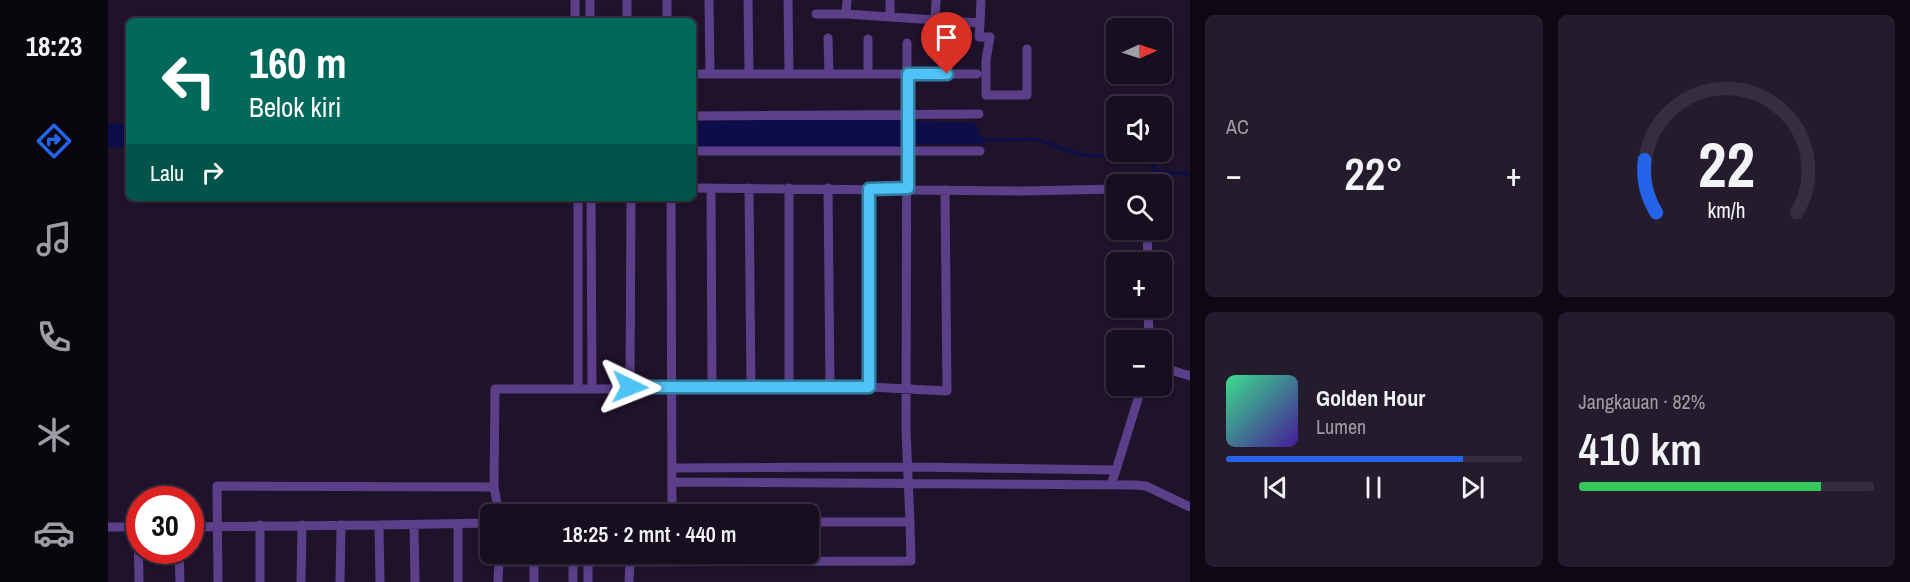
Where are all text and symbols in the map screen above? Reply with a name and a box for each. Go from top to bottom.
pin [921,12,972,74]
north arrow [1106,18,1172,84]
map controls [1106,18,1172,396]
icon: arrive [930,21,963,54]
text: 18:23 [26,28,82,64]
text: 160 m [249,35,347,91]
icon: left [150,42,228,120]
text: Belok kiri [249,89,341,125]
button: sound [1106,96,1172,162]
text: AC [1226,113,1249,140]
icon: directions [33,120,75,162]
text: 22 [1698,122,1755,206]
text: 22° [1344,143,1403,204]
text: − [1226,152,1242,196]
text: + [1506,152,1521,196]
icon: right [196,156,229,189]
text: Lalu [150,158,184,188]
button: search [1106,174,1172,240]
text: km/h [1707,196,1745,225]
icon: music [33,218,75,260]
button: + [1106,252,1172,318]
icon: phone [33,316,75,358]
button: − [1106,330,1172,396]
position arrow [598,355,662,419]
text: Golden Hour [1316,383,1425,413]
text: Jangkauan · 82% [1579,388,1705,415]
text: Lumen [1316,413,1366,440]
icon: climate [33,414,75,456]
text: 410 km [1579,418,1702,479]
icon: previous [1259,471,1292,504]
icon: pause [1357,471,1390,504]
icon: next [1456,471,1489,504]
speed limit sign: 30 [126,486,204,564]
icon: car [33,512,75,554]
text: 18:25 · 2 mnt · 440 m [563,519,736,549]

